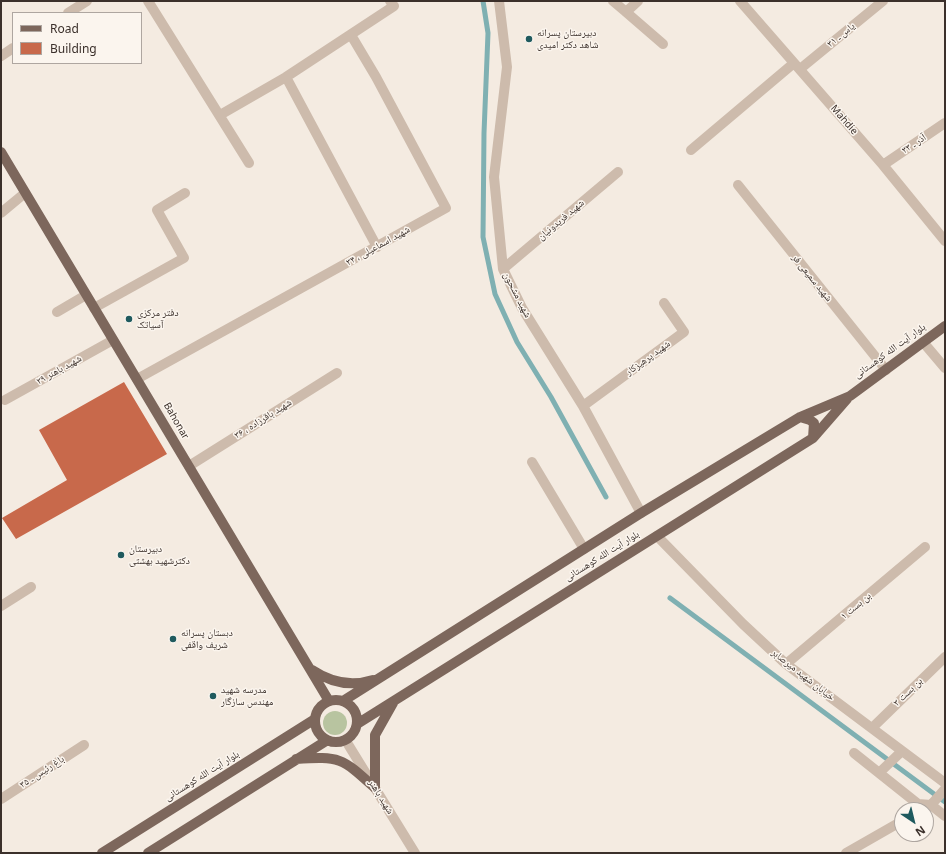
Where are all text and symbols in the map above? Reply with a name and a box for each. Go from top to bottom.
legend [12,12,142,64]
text: Road [50,20,79,37]
street label: یاس ـ ۳۱ [825,20,857,50]
place label: دبیرستان پسرانه شاهد دکتر امیدی [537,27,599,50]
marker: دبیرستان پسرانه شاهد دکتر امیدی [524,34,534,44]
text: Building [50,40,97,57]
street label: Mahdie [828,103,860,137]
street label: آذر ـ ۳۳ [900,132,928,156]
street label: شهید فریدونیان [535,197,587,243]
street label: شهید اسماعیلی ، ۳۴ [344,223,412,269]
street label: شهید سمیعی فر [789,252,835,304]
street label: شهید مشحون [500,270,534,320]
place label: دفتر مرکزی آسیاتک [137,307,179,330]
marker: دفتر مرکزی آسیاتک [124,314,134,324]
street label: بلوار آیت الله کوهستانی [852,321,928,381]
street label: شهید پرهیزکار [623,338,673,378]
street label: شهید باهنر ۲۹ [34,353,84,387]
street label: شهید باقرزاده ، ۳۶ [232,397,294,441]
street label: Bahonar [161,401,191,441]
street label: بلوار آیت الله کوهستانی [562,528,642,584]
place label: دبیرستان دکترشهید بهشتی [129,543,190,566]
marker: دبیرستان دکترشهید بهشتی [116,550,126,560]
street label: بن بست ۱ [838,590,874,622]
place label: دبستان پسرانه شریف واقفی [181,627,233,650]
marker: دبستان پسرانه شریف واقفی [168,634,178,644]
street label: خیابان شهید میرصابر [769,647,837,703]
street label: بن بست ۳ [891,675,925,709]
place label: مدرسه شهید مهندس سازگار [221,684,273,708]
marker: مدرسه شهید مهندس سازگار [208,691,218,701]
street label: بلوار آیت الله کوهستانی [162,748,242,804]
street label: باغ رئیس ـ ۳۵ [18,753,66,791]
street label: شهید باهنر [366,777,396,817]
north arrow [894,802,934,842]
text: N [913,823,929,840]

